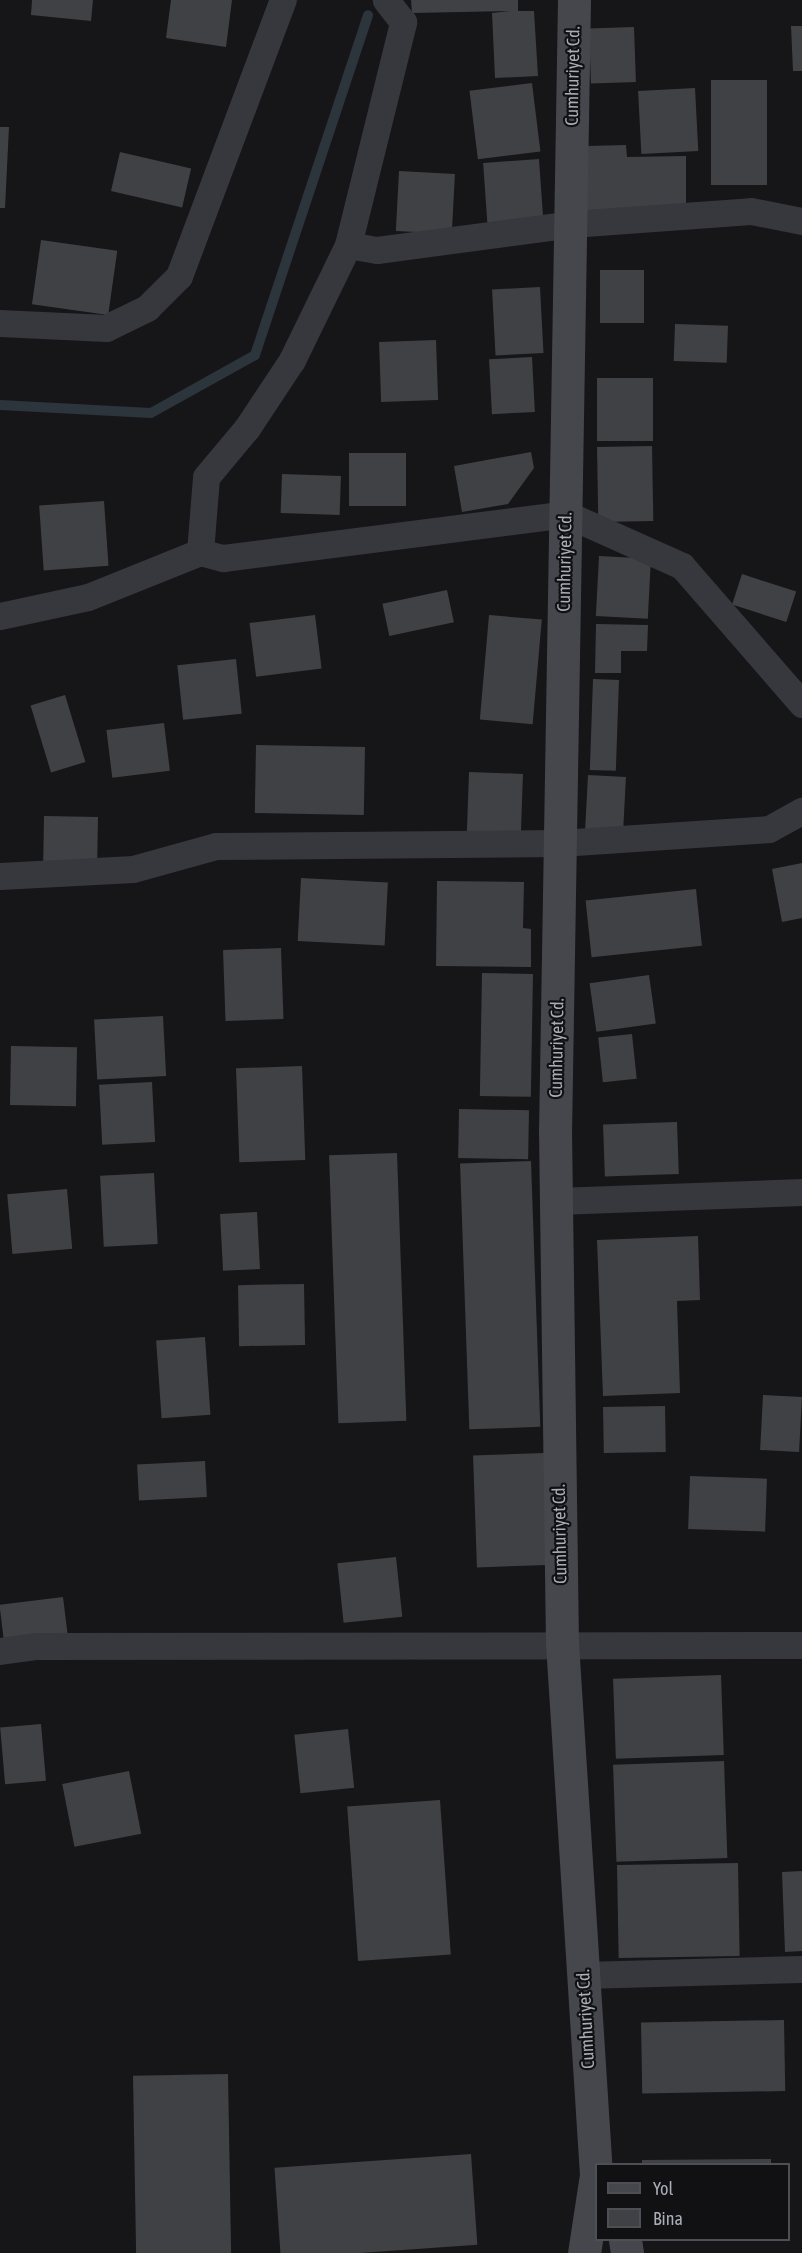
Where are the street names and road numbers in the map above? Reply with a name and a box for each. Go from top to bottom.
street label: Cumhuriyet Cd. [561,26,585,126]
street label: Cumhuriyet Cd. [553,512,577,612]
street label: Cumhuriyet Cd. [545,998,569,1098]
street label: Cumhuriyet Cd. [548,1484,572,1584]
street label: Cumhuriyet Cd. [573,1969,599,2069]

